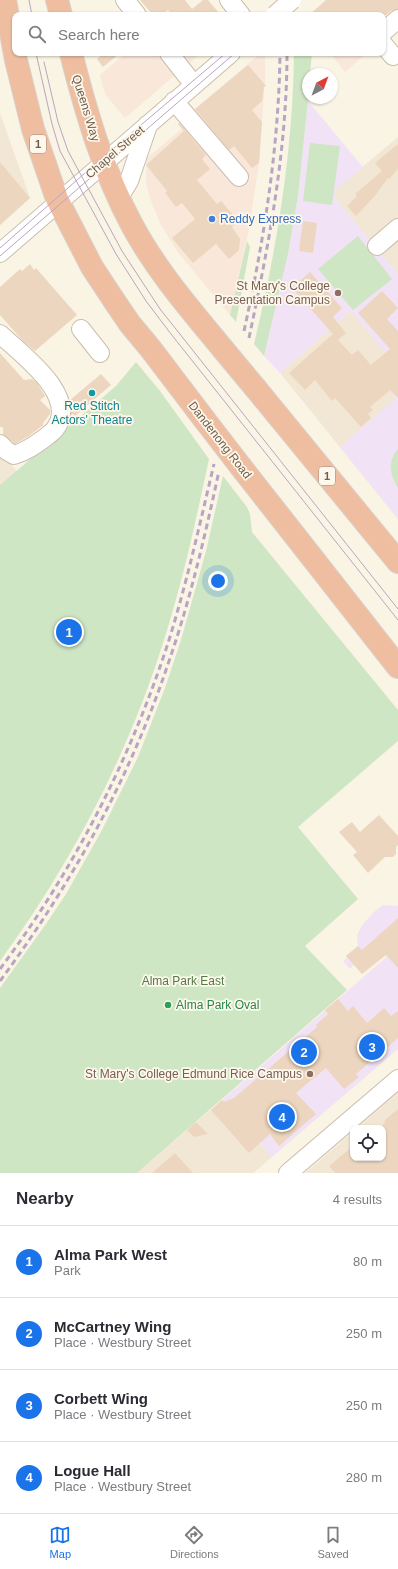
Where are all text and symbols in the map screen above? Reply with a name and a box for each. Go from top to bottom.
search box [12,12,386,56]
icon: search [26,23,48,45]
text: Search here [58,26,140,43]
north arrow [302,68,338,104]
street label: Queens Way [69,73,103,143]
street label: Chapel Street [83,122,148,181]
road number: 1 [30,135,46,153]
place label: Reddy Express [220,212,301,226]
marker: Reddy Express [207,214,217,224]
place label: St Mary's College Presentation Campus [215,279,330,307]
marker: St Mary's College Presentation Campus [333,288,343,298]
marker: Red Stitch Actors' Theatre [87,388,97,398]
place label: Red Stitch Actors' Theatre [52,399,133,427]
street label: Dandenong Road [186,399,254,481]
road number: 1 [319,467,335,485]
your location [208,571,228,591]
pin: 1 [56,617,82,647]
park label: Alma Park East [142,974,225,988]
place label: Alma Park Oval [176,998,259,1012]
marker: Alma Park Oval [163,1000,173,1010]
pin: 3 [359,1032,385,1062]
pin: 2 [291,1037,317,1067]
place label: St Mary's College Edmund Rice Campus [85,1067,302,1081]
marker: St Mary's College Edmund Rice Campus [305,1069,315,1079]
pin: 4 [269,1102,295,1132]
map controls [350,1125,386,1161]
button: locate [350,1125,386,1161]
text: Nearby [16,1189,74,1208]
text: 4 results [333,1192,382,1207]
text: Alma Park West [54,1246,167,1263]
text: 1 [25,1254,33,1269]
text: 80 m [353,1254,382,1269]
text: Park [54,1263,81,1278]
text: McCartney Wing [54,1318,171,1335]
text: 2 [25,1326,33,1341]
text: 250 m [346,1326,382,1341]
text: Place · Westbury Street [54,1335,191,1350]
text: Corbett Wing [54,1390,148,1407]
text: 3 [25,1398,33,1413]
text: 250 m [346,1398,382,1413]
text: Place · Westbury Street [54,1407,191,1422]
text: Logue Hall [54,1462,131,1479]
text: 4 [25,1470,33,1485]
text: 280 m [346,1470,382,1485]
text: Place · Westbury Street [54,1479,191,1494]
tab: Map [49,1524,71,1560]
tab: Directions [170,1524,219,1560]
tab: Saved [317,1524,349,1560]

